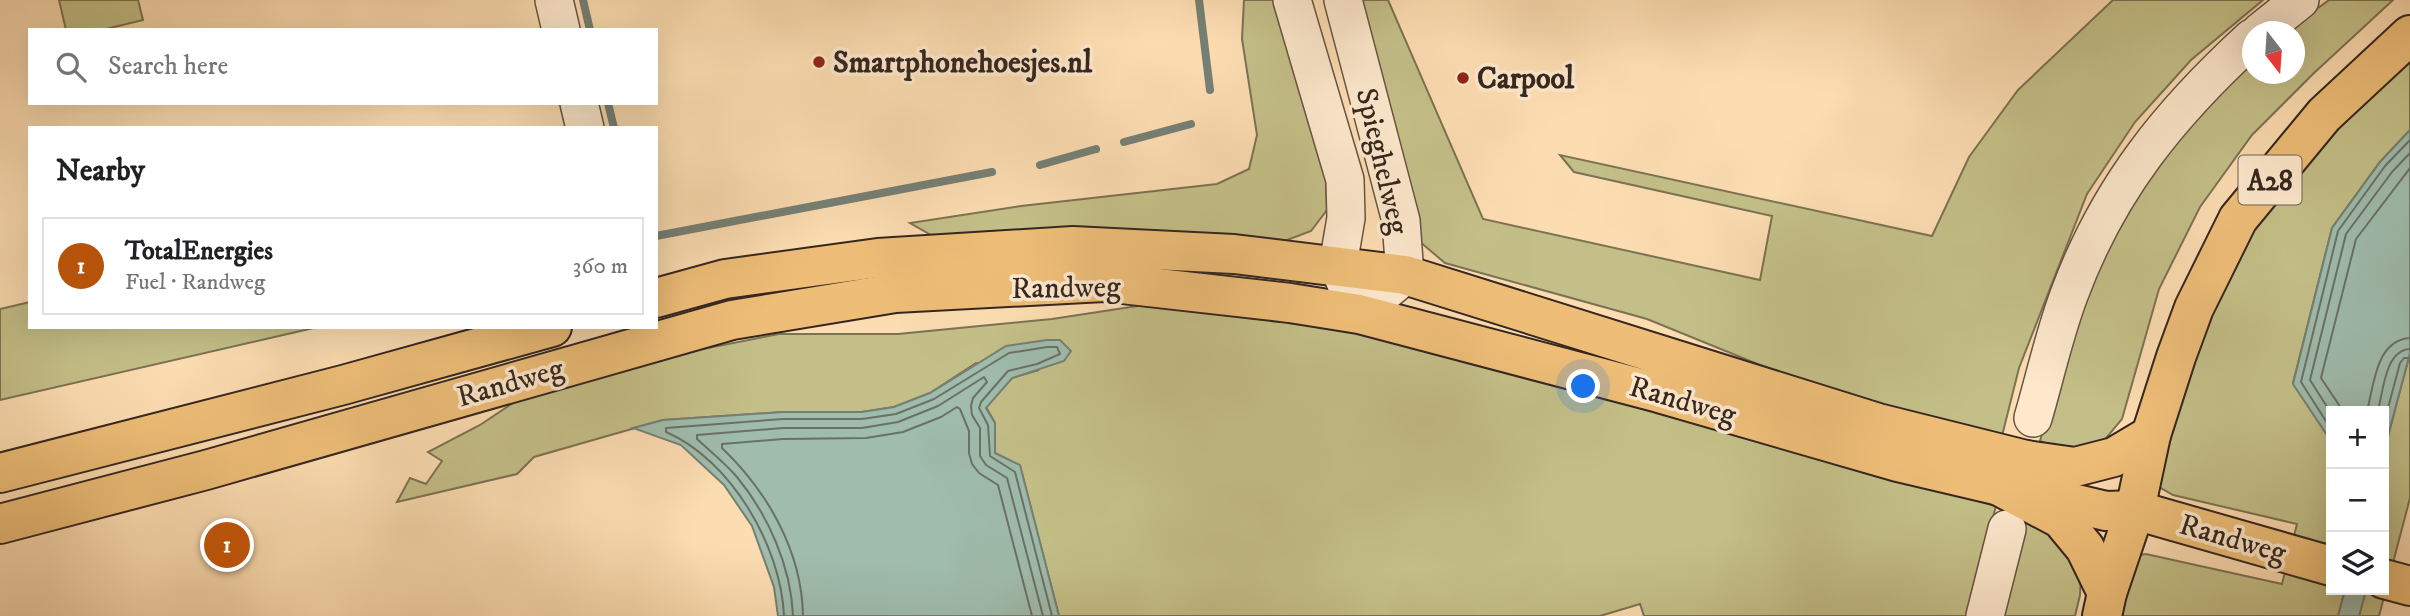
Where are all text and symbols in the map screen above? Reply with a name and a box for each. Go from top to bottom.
north arrow [2242,21,2305,84]
search box [28,28,658,105]
place label: Smartphonehoesjes.nl [833,45,1093,82]
icon: search [52,48,90,86]
text: Search here [108,50,228,83]
marker: Smartphonehoesjes.nl [811,54,827,70]
place label: Carpool [1477,61,1575,98]
marker: Carpool [1455,70,1471,86]
street label: Spieghelweg [1347,85,1416,238]
text: Nearby [56,153,145,190]
road number: A28 [2238,156,2302,204]
text: TotalEnergies [125,235,273,268]
text: 1 [77,252,85,281]
text: 360 m [573,252,628,281]
text: Fuel · Randweg [125,268,265,297]
street label: Randweg [1011,269,1121,308]
street label: Randweg [453,350,568,416]
your location [1566,369,1600,403]
street label: Randweg [1625,369,1741,434]
map controls [2326,406,2389,595]
button: + [2326,406,2389,469]
button: − [2326,469,2389,532]
street label: Randweg [2175,507,2291,572]
pin: 1 [204,519,250,571]
button: layers [2326,532,2389,595]

